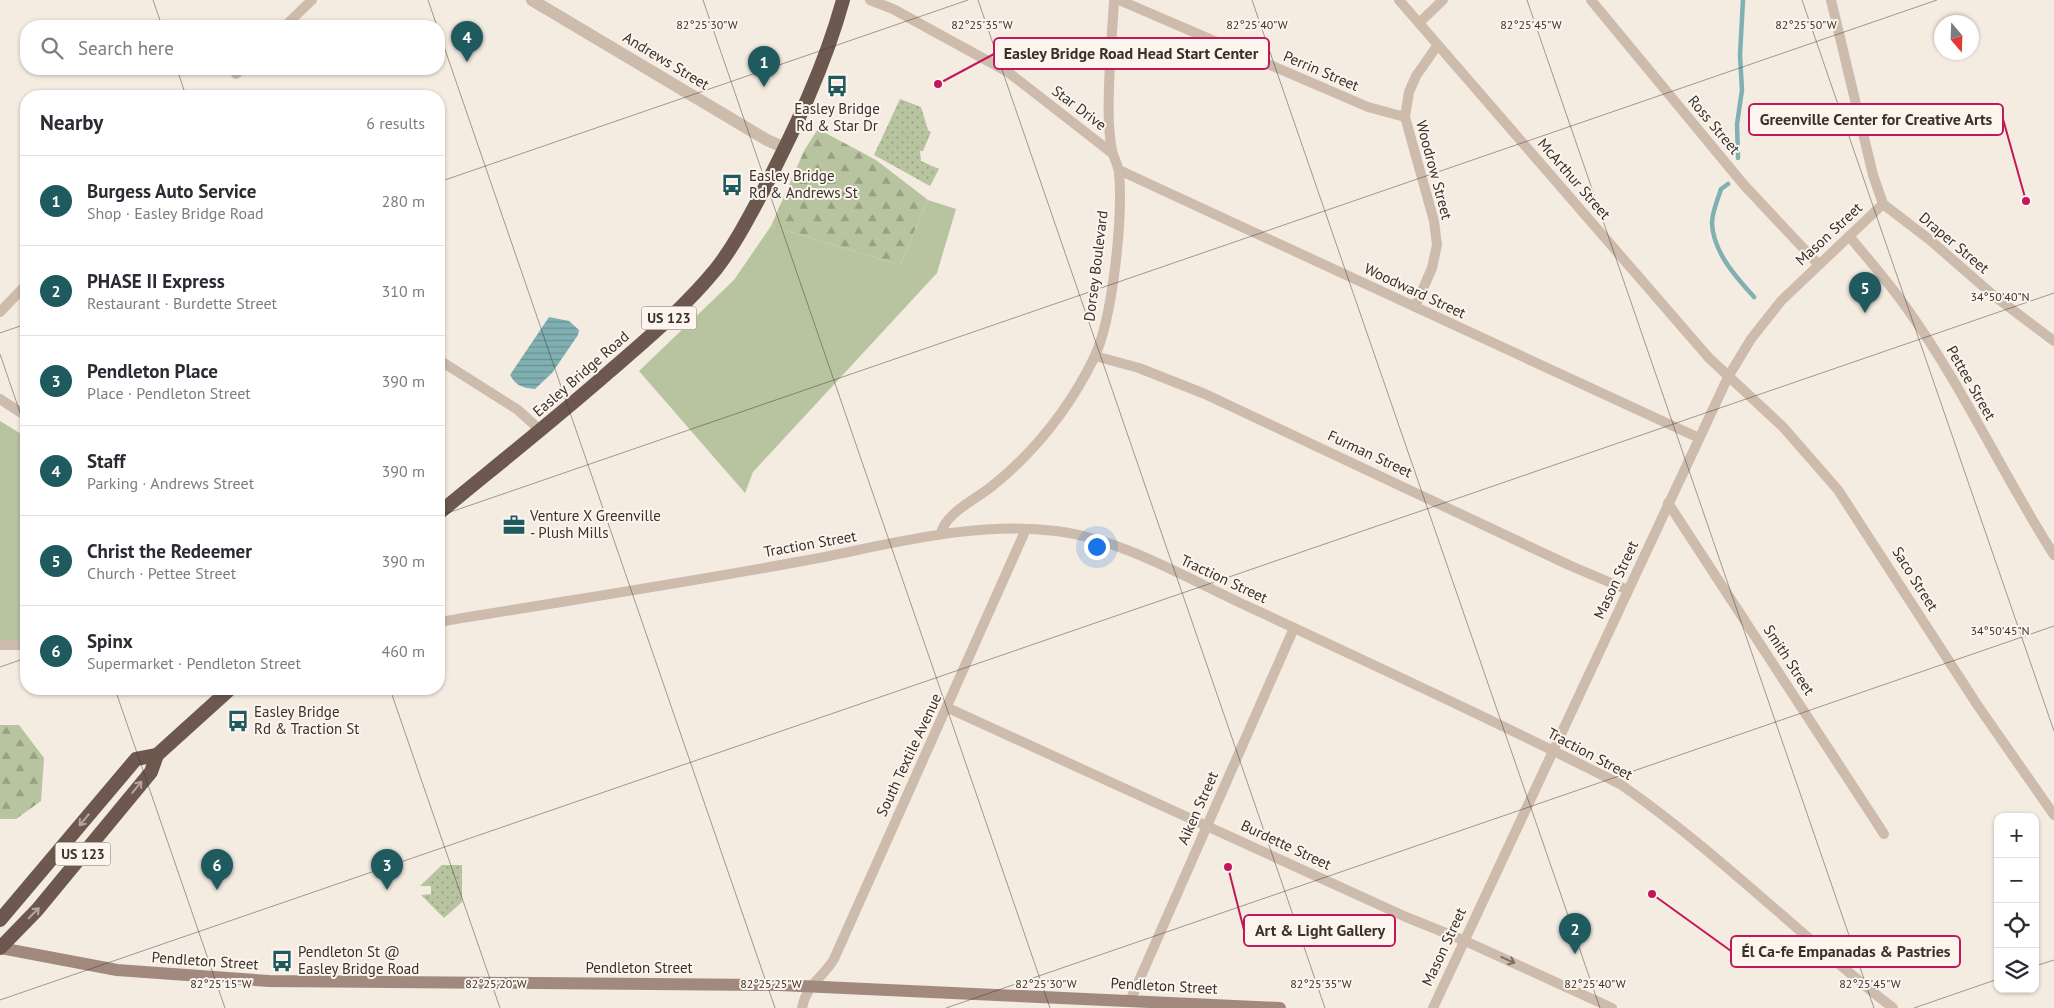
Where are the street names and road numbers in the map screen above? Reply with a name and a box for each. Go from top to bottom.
street label: Andrews Street [620,27,713,94]
street label: Perrin Street [1281,46,1362,95]
street label: Star Drive [1048,81,1110,134]
street label: Ross Street [1684,91,1745,158]
street label: Woodrow Street [1412,118,1457,222]
street label: McArthur Street [1534,134,1615,223]
street label: Mason Street [1791,198,1866,269]
street label: Draper Street [1915,208,1993,277]
street label: Dorsey Boulevard [1079,209,1112,322]
street label: Woodward Street [1361,259,1469,322]
road number: US 123 [642,306,696,330]
street label: Easley Bridge Road [529,327,633,421]
street label: Pettee Street [1942,342,2000,423]
street label: Furman Street [1325,426,1416,481]
street label: Traction Street [762,526,858,561]
street label: Mason Street [1589,538,1642,622]
street label: Saco Street [1888,543,1943,614]
street label: Traction Street [1178,550,1271,607]
street label: Smith Street [1760,621,1819,698]
street label: South Textile Avenue [872,690,945,819]
street label: Traction Street [1544,723,1636,784]
street label: Aiken Street [1173,768,1222,847]
street label: Burdette Street [1238,815,1334,874]
road number: US 123 [56,842,110,866]
street label: Mason Street [1417,905,1470,989]
street label: Pendleton Street [151,947,259,974]
street label: Pendleton Street [585,958,693,977]
street label: Pendleton Street [1110,973,1218,998]

